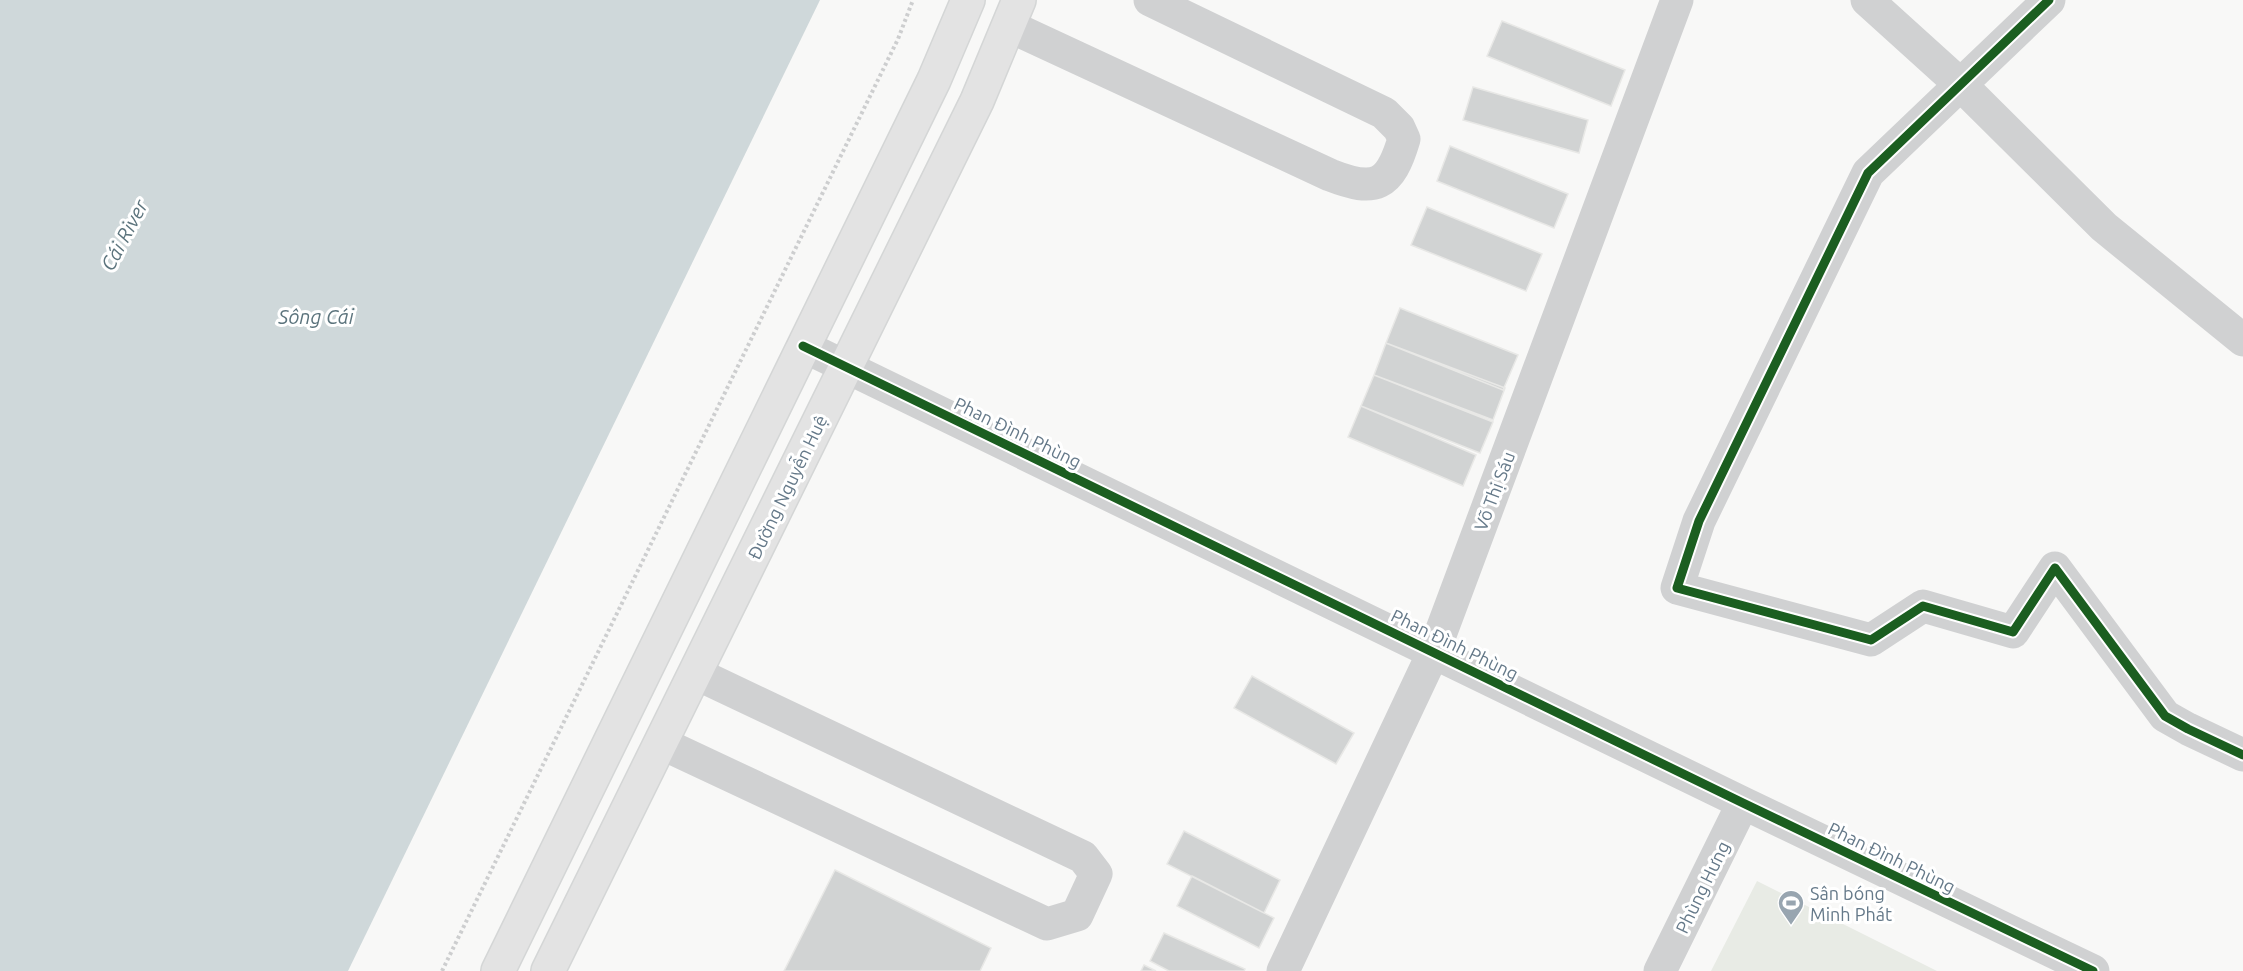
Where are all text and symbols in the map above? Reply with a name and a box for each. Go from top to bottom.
water label: Cái River [96,195,153,274]
water label: Sông Cái [277,305,355,328]
street label: Phan Đình Phùng [951,393,1085,471]
street label: Đường Nguyễn Huệ [741,411,831,562]
street label: Võ Thị Sáu [1470,449,1518,533]
street label: Phan Đình Phùng [1388,605,1522,683]
street label: Phan Đình Phùng [1825,818,1959,896]
street label: Phùng Hưng [1671,838,1733,936]
place label: Sân bóng Minh Phát [1810,883,1892,924]
sports icon: Sân bóng Minh Phát [1776,888,1806,926]

